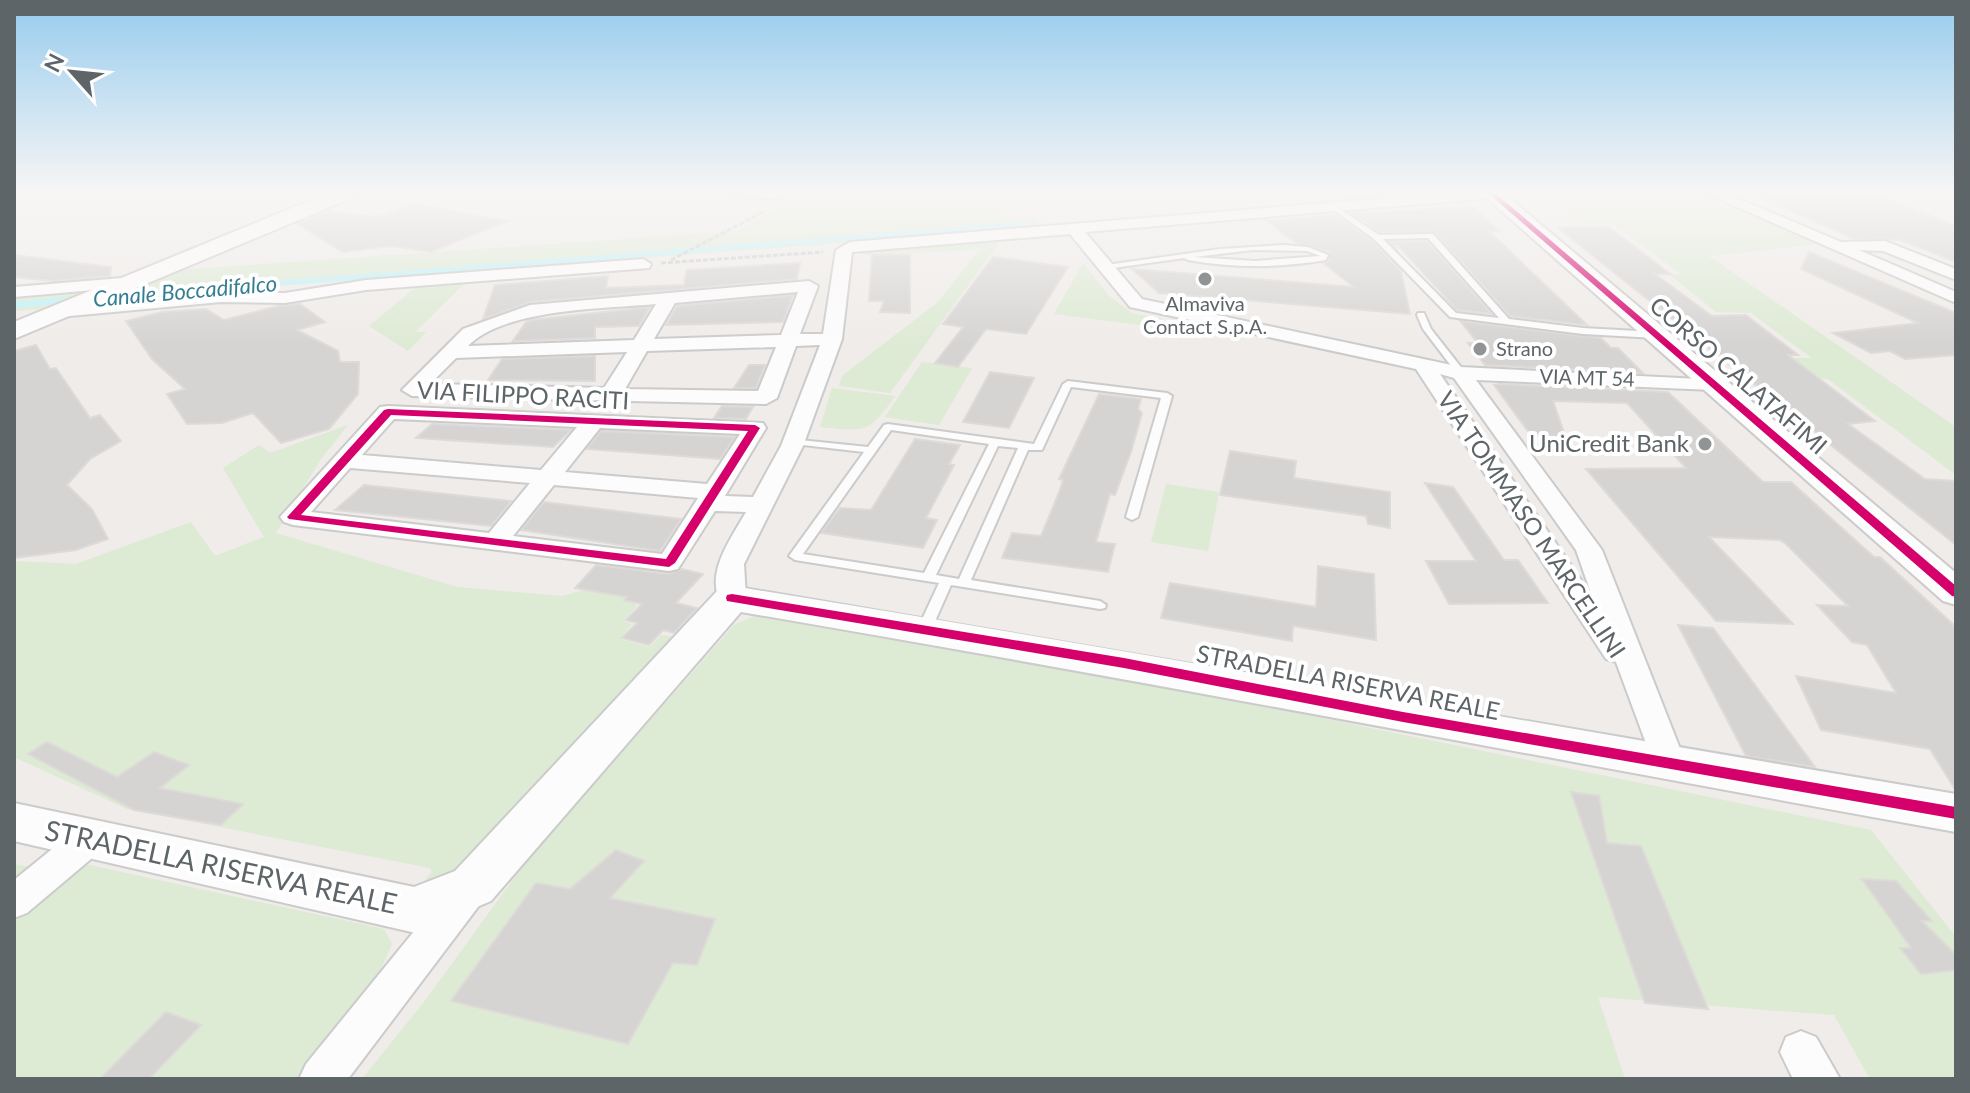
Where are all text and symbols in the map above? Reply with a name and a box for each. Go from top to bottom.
north arrow [32,32,112,112]
text: N [38,49,70,76]
water label: Canale Boccadifalco [92,269,278,312]
marker: Almaviva Contact S.p.A. [1196,270,1214,288]
street label: CORSO CALATAFIMI [1644,290,1834,460]
place label: Almaviva Contact S.p.A. [1143,291,1267,338]
place label: Strano [1496,336,1553,360]
marker: Strano [1471,340,1489,358]
street label: VIA MT 54 [1539,363,1635,391]
street label: VIA FILIPPO RACITI [416,374,630,415]
street label: VIA TOMMASO MARCELLINI [1432,385,1632,663]
place label: UniCredit Bank [1529,428,1690,457]
marker: UniCredit Bank [1696,435,1714,453]
street label: STRADELLA RISERVA REALE [1194,638,1502,725]
street label: STRADELLA RISERVA REALE [42,812,400,920]

